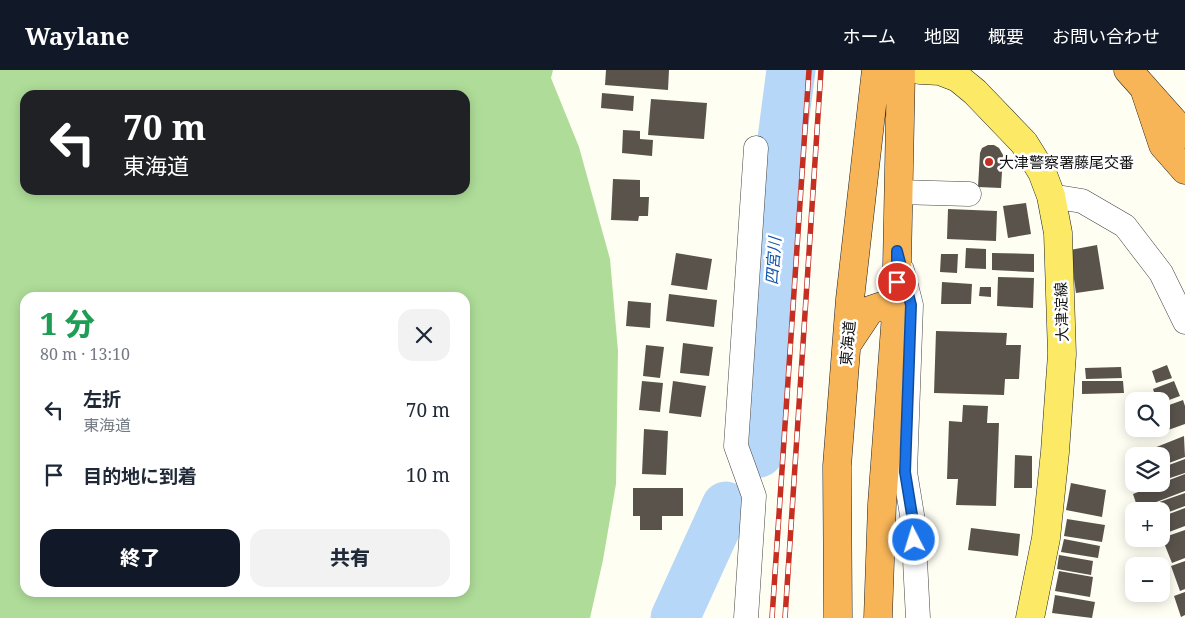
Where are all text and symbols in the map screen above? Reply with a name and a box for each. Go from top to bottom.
text: Waylane [25,19,129,52]
text: ホーム [843,24,896,48]
text: 地図 [924,24,960,48]
text: 概要 [988,24,1024,48]
text: お問い合わせ [1052,24,1160,48]
text: 70 m [123,103,206,150]
icon: left [40,110,105,175]
text: 東海道 [123,150,189,180]
place label: 大津警察署藤尾交番 [999,152,1134,172]
marker: 大津警察署藤尾交番 [983,156,995,168]
water label: 四宮川 [760,234,786,286]
pin [876,261,918,303]
icon: arrive [883,268,911,296]
street label: 大津淀線 [1050,282,1072,342]
text: 1 分 [40,303,95,344]
button: close [398,309,450,361]
street label: 東海道 [835,320,859,366]
text: 80 m · 13:10 [40,343,130,365]
text: 左折 [83,386,121,412]
map controls [1125,392,1170,602]
button: search [1125,392,1170,437]
icon: left [40,396,68,424]
text: 70 m [406,397,450,423]
text: 東海道 [83,414,131,436]
button: layers [1125,447,1170,492]
icon: arrive [40,461,68,489]
text: 10 m [406,462,450,488]
text: 目的地に到着 [83,463,197,489]
button: + [1125,502,1170,547]
position arrow [887,513,939,565]
button: 終了 [40,529,240,587]
button: 共有 [250,529,450,587]
button: − [1125,557,1170,602]

